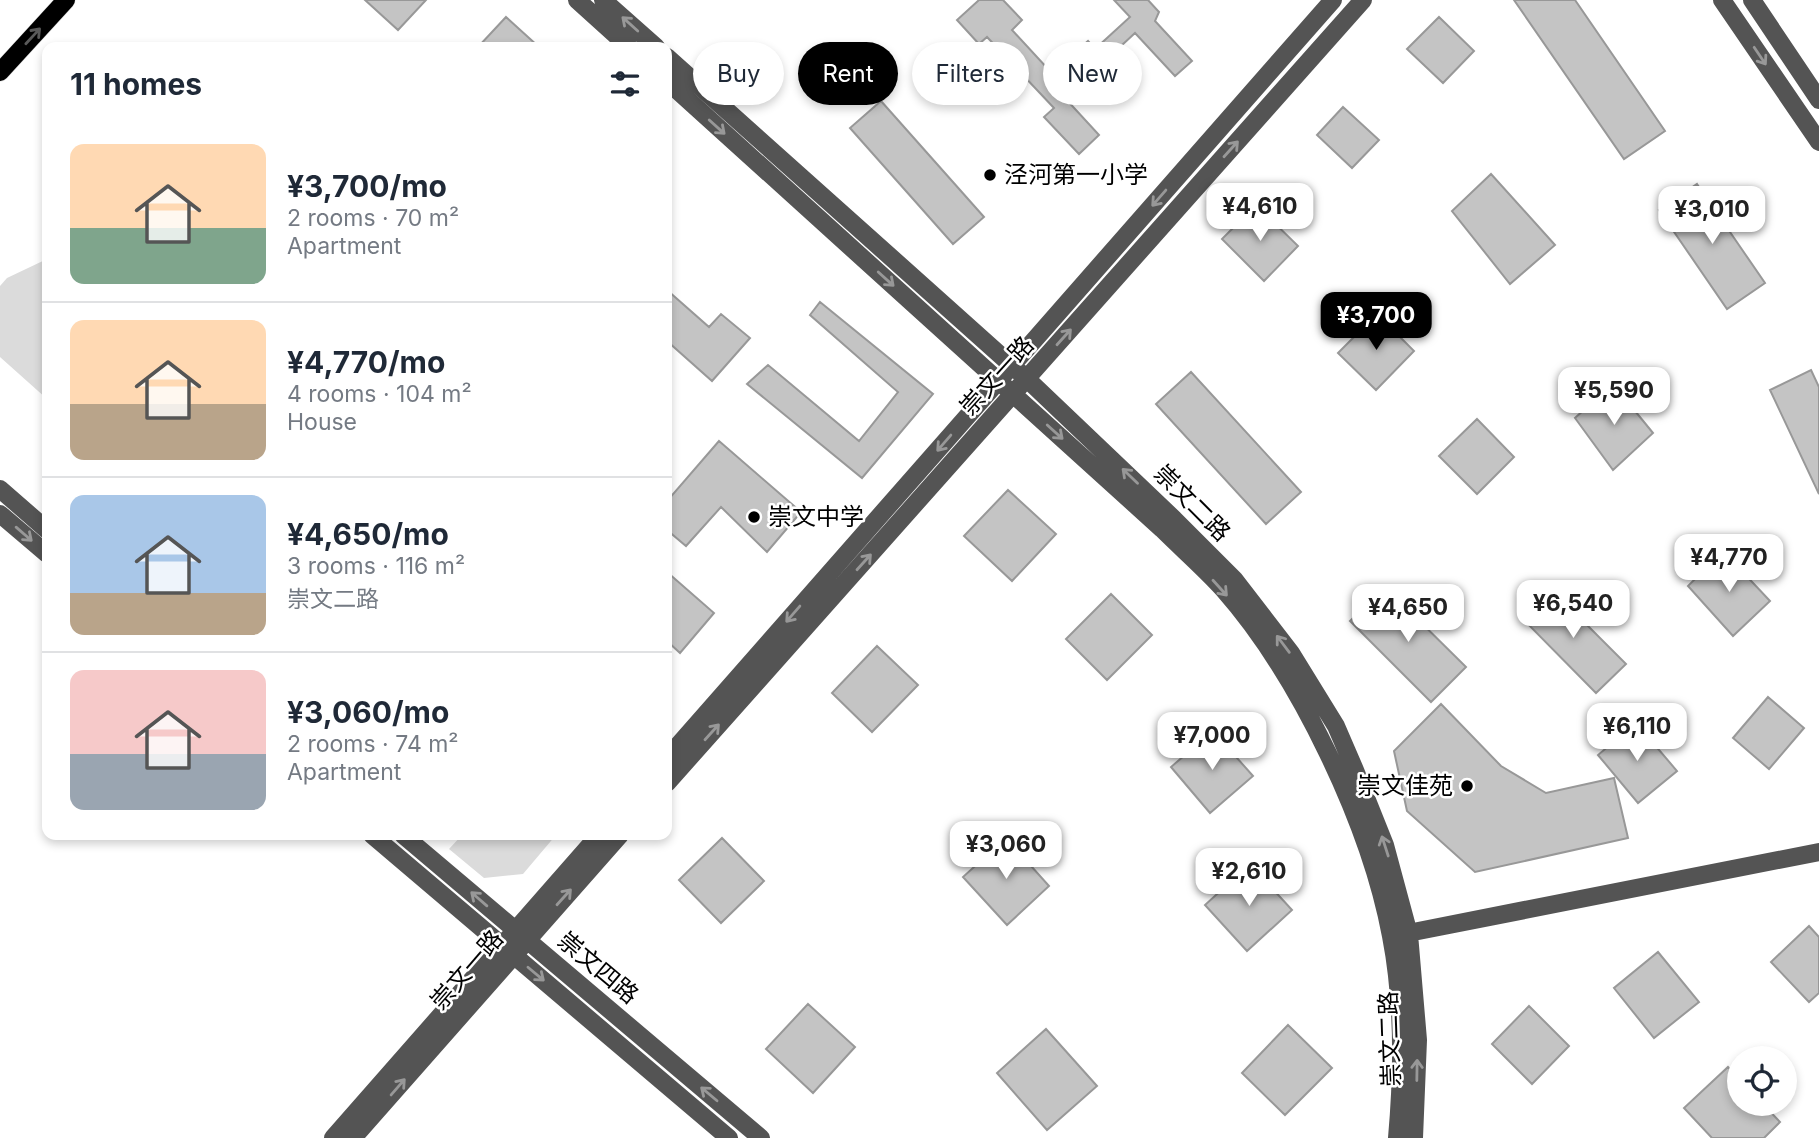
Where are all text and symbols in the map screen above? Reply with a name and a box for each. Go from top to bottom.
one-way arrow [621,16,639,32]
one-way arrow [25,27,41,45]
chip: Buy [693,42,784,105]
chip: Rent [798,42,898,105]
chip: Filters [912,42,1029,105]
chip: New [1043,42,1142,105]
one-way arrow [1753,46,1767,65]
icon: filters [606,65,644,103]
text: 11 homes [70,66,202,102]
one-way arrow [708,119,726,135]
one-way arrow [1223,140,1239,158]
place label: 泾河第一小学 [1004,160,1148,189]
marker: 泾河第一小学 [982,167,998,183]
text: ¥3,700/mo [287,168,447,204]
icon: home [126,172,210,256]
pin: ¥4,610 [1203,184,1317,243]
pin: ¥3,010 [1655,187,1769,246]
one-way arrow [1151,189,1167,207]
text: ¥4,610 [1222,192,1298,220]
text: ¥3,010 [1674,195,1750,223]
text: 2 rooms · 70 m² [287,204,459,232]
text: Apartment [287,232,401,260]
one-way arrow [877,271,894,288]
pin: ¥3,700 [1319,292,1433,352]
text: ¥3,700 [1337,301,1415,329]
one-way arrow [1056,328,1072,346]
street label: 崇文一路 [954,330,1040,421]
text: ¥4,770/mo [287,344,445,380]
icon: home [126,348,210,432]
pin: ¥5,590 [1557,368,1671,427]
text: ¥5,590 [1574,376,1654,404]
text: 4 rooms · 104 m² [287,380,472,408]
text: House [287,408,357,436]
one-way arrow [1046,424,1064,440]
one-way arrow [936,434,952,452]
street label: 崇文二路 [1148,458,1237,547]
one-way arrow [1122,468,1139,485]
place label: 崇文中学 [768,502,864,531]
marker: 崇文中学 [746,509,762,525]
text: ¥4,650/mo [287,516,449,552]
icon: home [126,523,210,607]
one-way arrow [14,526,32,542]
pin: ¥4,770 [1672,534,1786,594]
text: ¥4,770 [1690,543,1768,571]
text: 3 rooms · 116 m² [287,552,465,580]
one-way arrow [856,553,872,571]
one-way arrow [1212,579,1229,596]
pin: ¥6,540 [1516,580,1630,640]
pin: ¥4,650 [1351,584,1465,644]
text: 崇文二路 [287,585,379,613]
text: ¥6,540 [1533,589,1613,617]
text: ¥4,650 [1368,593,1448,621]
one-way arrow [786,604,802,622]
one-way arrow [1276,635,1291,653]
text: ¥3,060/mo [287,694,449,730]
icon: home [126,698,210,782]
pin: ¥6,110 [1580,704,1694,763]
pin: ¥7,000 [1155,712,1269,772]
text: ¥6,110 [1603,712,1671,740]
text: ¥7,000 [1173,721,1251,749]
one-way arrow [704,723,720,741]
text: 2 rooms · 74 m² [287,730,459,758]
text: Apartment [287,758,401,786]
place label: 崇文佳苑 [1357,771,1453,800]
marker: 崇文佳苑 [1459,778,1475,794]
pin: ¥3,060 [949,822,1063,881]
text: ¥3,060 [966,830,1046,858]
one-way arrow [1378,835,1391,857]
pin: ¥2,610 [1192,848,1306,908]
text: ¥2,610 [1212,857,1286,885]
one-way arrow [556,889,572,907]
one-way arrow [470,891,488,907]
street label: 崇文一路 [424,924,509,1015]
street label: 崇文四路 [552,926,644,1010]
one-way arrow [527,966,545,982]
street label: 崇文二路 [1373,991,1406,1087]
map controls [1727,1046,1797,1116]
button: locate [1727,1046,1797,1116]
one-way arrow [1410,1059,1424,1082]
one-way arrow [390,1078,406,1096]
one-way arrow [700,1086,718,1102]

